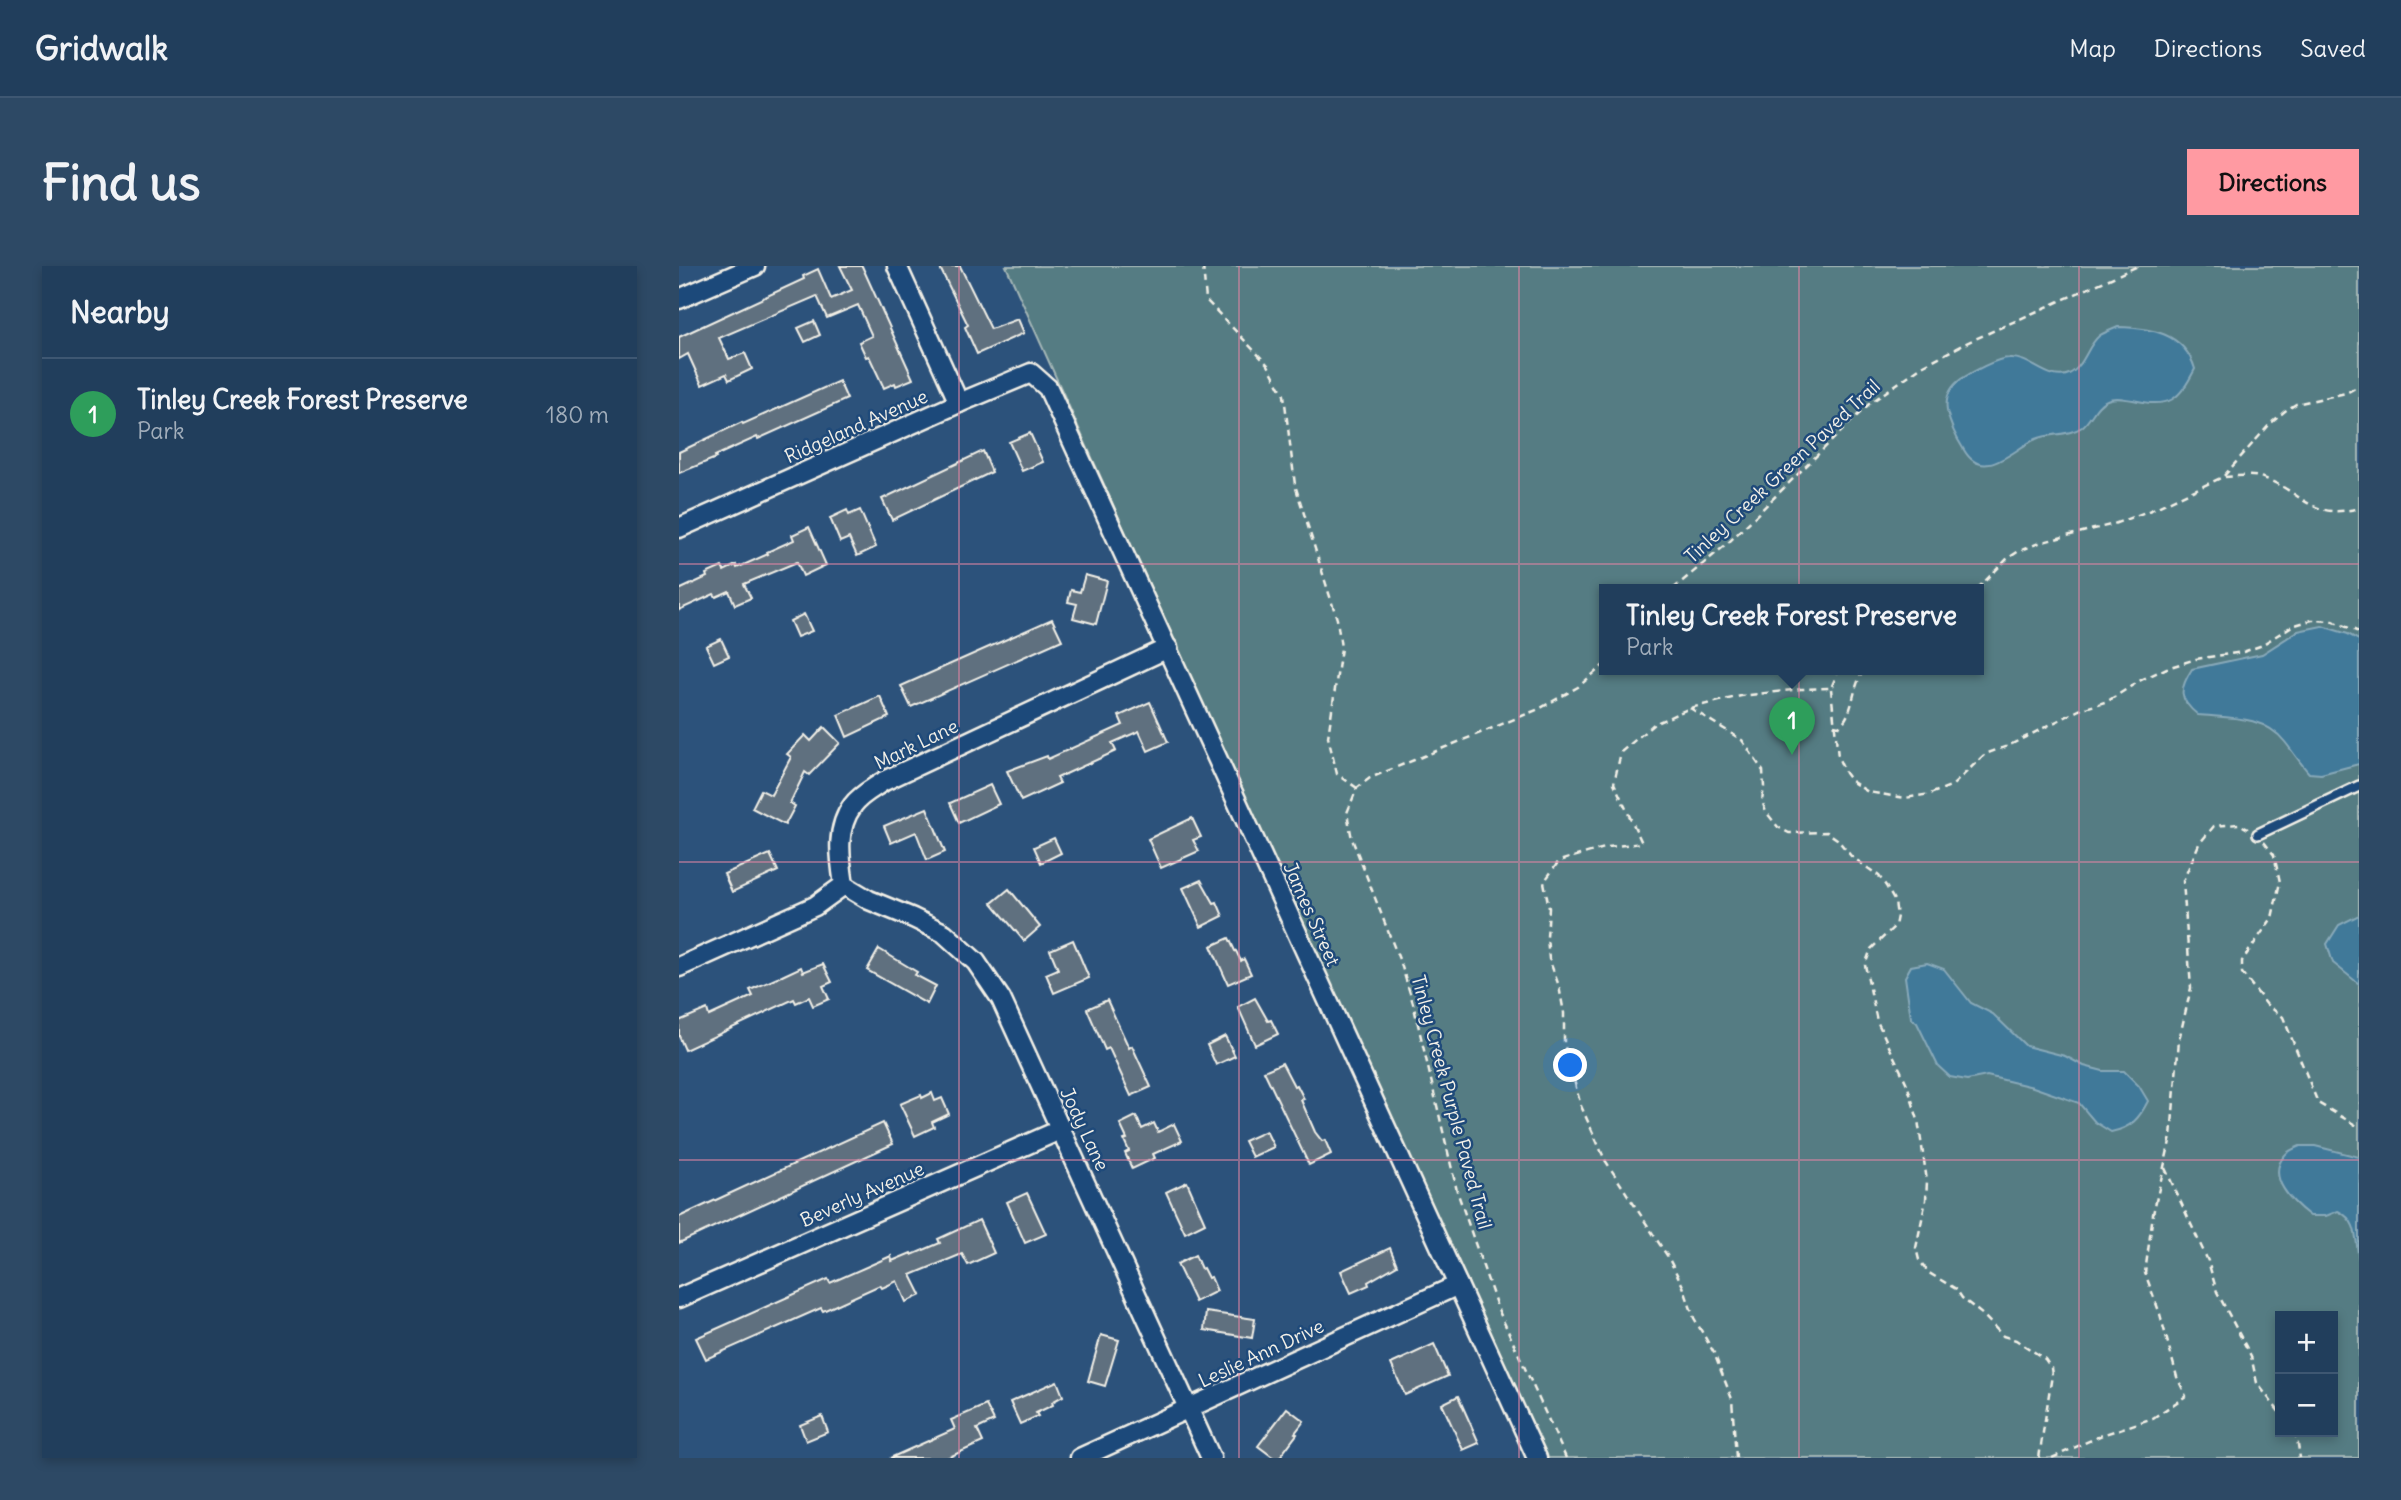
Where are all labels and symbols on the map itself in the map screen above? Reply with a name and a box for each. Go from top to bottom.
street label: Tinley Creek Green Paved Trail [1679,374,1885,568]
street label: Ridgeland Avenue [781,384,931,468]
pin: 1 [1769,697,1815,755]
street label: Mark Lane [870,713,962,775]
street label: James Street [1278,858,1346,970]
street label: Tinley Creek Purple Paved Trail [1407,972,1497,1232]
your location [1553,1048,1587,1082]
street label: Jody Lane [1055,1084,1115,1174]
street label: Beverly Avenue [796,1156,928,1232]
street label: Leslie Ann Drive [1194,1313,1328,1393]

